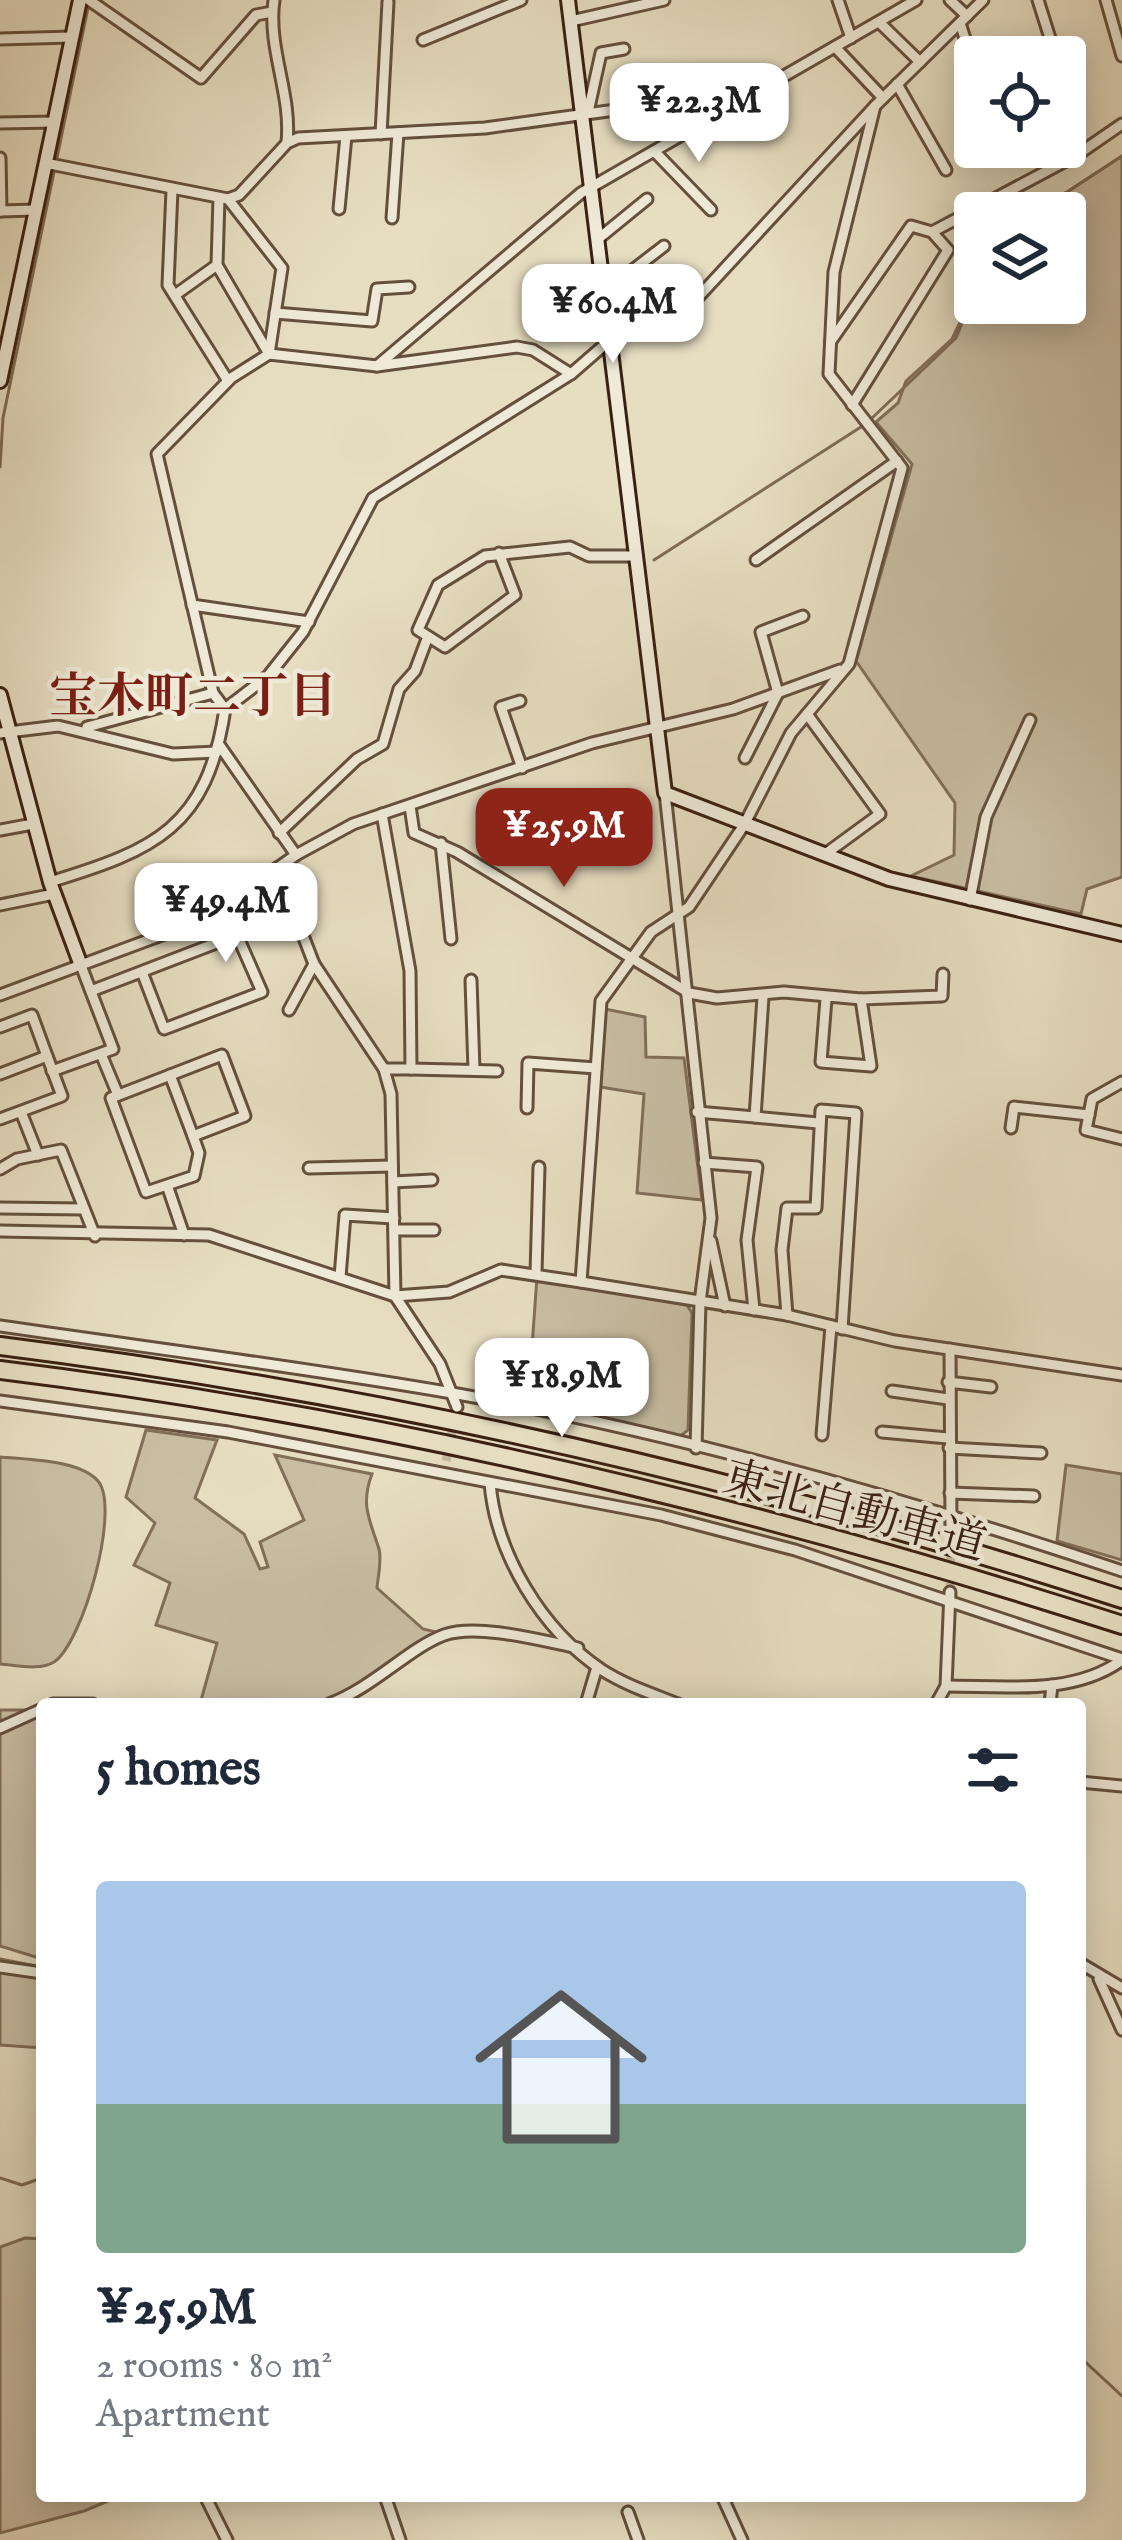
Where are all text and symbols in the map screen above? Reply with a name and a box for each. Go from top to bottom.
map controls [954,36,1086,324]
button: locate [954,36,1086,168]
pin: ¥22.3M [601,63,797,165]
text: ¥22.3M [637,77,761,126]
button: layers [954,192,1086,324]
pin: ¥60.4M [515,264,711,366]
text: ¥60.4M [549,278,677,327]
district label: 宝木町二丁目 [49,669,337,729]
pin: ¥25.9M [466,788,662,890]
text: ¥25.9M [503,802,625,851]
pin: ¥49.4M [128,863,324,965]
text: ¥49.4M [161,877,291,926]
pin: ¥18.9M [464,1338,660,1440]
text: ¥18.9M [502,1352,622,1401]
street label: 東北自動車道 [716,1450,992,1575]
icon: filters [960,1737,1026,1803]
text: 5 homes [96,1738,261,1803]
icon: home [453,1959,669,2175]
text: ¥25.9M [96,2277,257,2342]
text: 2 rooms · 80 m² [96,2342,333,2391]
text: Apartment [96,2391,270,2440]

